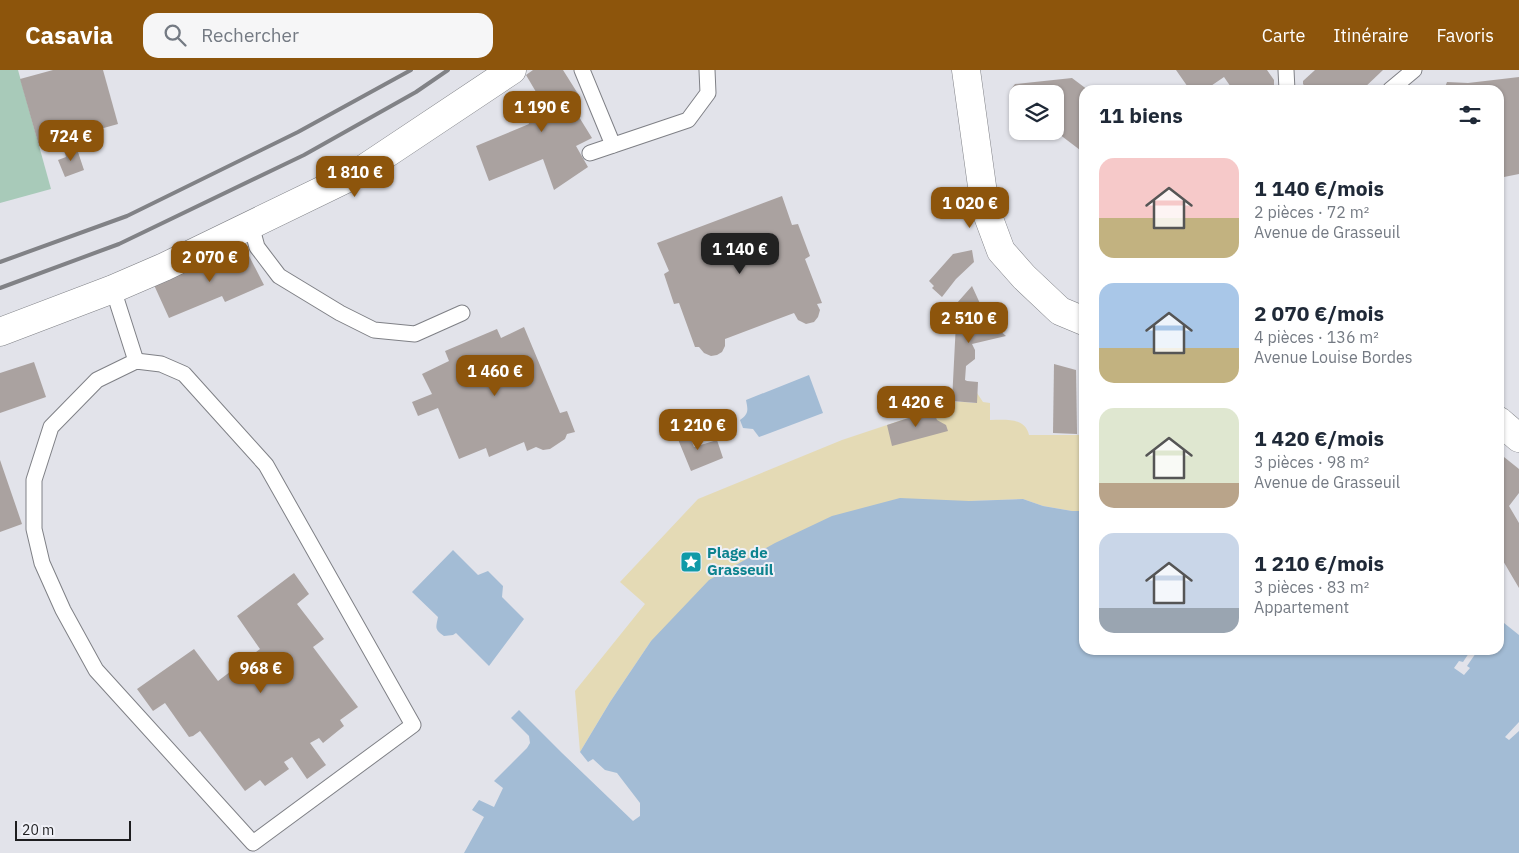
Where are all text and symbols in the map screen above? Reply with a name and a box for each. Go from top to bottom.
search box [143,13,493,58]
text: Casavia [25,19,113,51]
icon: search [161,21,189,49]
text: Rechercher [201,23,299,47]
text: Carte [1262,24,1305,47]
text: Itinéraire [1333,24,1409,47]
text: Favoris [1437,24,1494,47]
map controls [1009,85,1064,140]
button: layers [1009,85,1064,140]
pin: 1 190 € [496,90,588,133]
text: 1 190 € [514,97,570,117]
text: 11 biens [1099,101,1183,129]
icon: filters [1456,101,1484,129]
pin: 724 € [36,119,106,162]
text: 724 € [50,126,92,146]
pin: 1 810 € [309,156,401,198]
text: 1 810 € [327,162,383,182]
text: 1 140 €/mois [1254,174,1384,202]
icon: home [1139,178,1199,238]
pin: 1 020 € [924,186,1016,229]
text: 1 020 € [942,193,998,213]
text: 2 pièces · 72 m² [1254,202,1369,222]
text: Avenue de Grasseuil [1254,222,1400,242]
pin: 1 140 € [694,232,786,275]
text: 1 140 € [712,239,768,259]
pin: 2 070 € [164,240,256,283]
text: 2 070 € [182,247,238,267]
text: 2 070 €/mois [1254,299,1384,327]
pin: 2 510 € [923,302,1015,344]
icon: home [1139,303,1199,363]
text: 2 510 € [941,308,997,328]
text: 4 pièces · 136 m² [1254,327,1379,347]
text: Avenue Louise Bordes [1254,347,1413,367]
pin: 1 460 € [449,354,541,397]
text: 1 460 € [467,361,523,381]
pin: 1 420 € [870,386,962,428]
text: 1 420 € [888,392,944,412]
pin: 1 210 € [652,408,744,451]
text: 1 210 € [670,415,726,435]
text: 1 420 €/mois [1254,424,1384,452]
icon: home [1139,428,1199,488]
text: 3 pièces · 98 m² [1254,452,1369,472]
text: Avenue de Grasseuil [1254,472,1400,492]
place label: Plage de Grasseuil [707,543,774,579]
text: 1 210 €/mois [1254,549,1384,577]
place icon: Plage de Grasseuil [679,550,703,574]
icon: home [1139,553,1199,613]
text: 3 pièces · 83 m² [1254,577,1369,597]
text: Appartement [1254,597,1349,617]
pin: 968 € [226,652,296,694]
text: 968 € [240,658,282,678]
scale bar [15,818,131,841]
text: 20 m [22,821,54,839]

